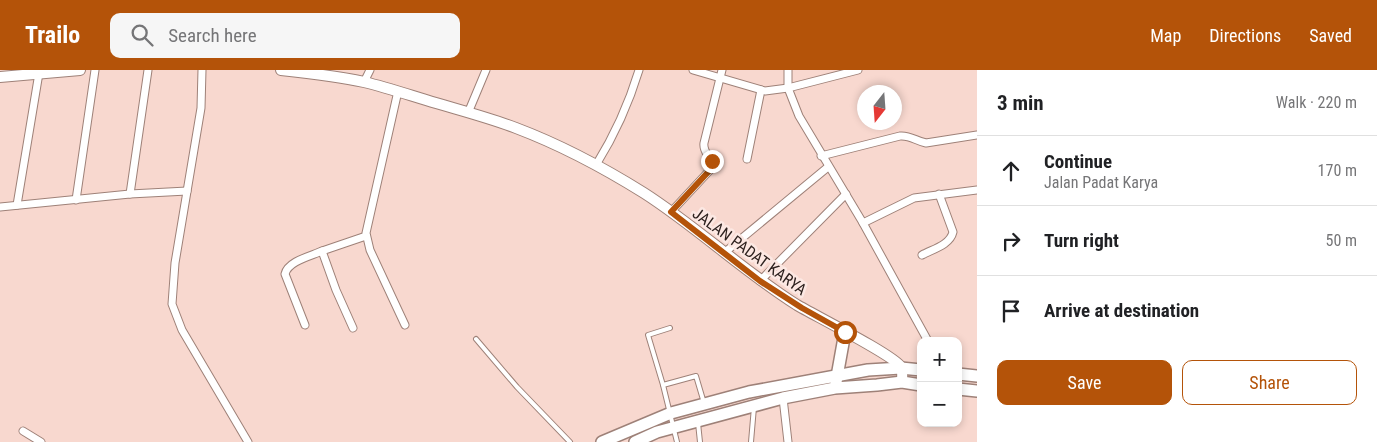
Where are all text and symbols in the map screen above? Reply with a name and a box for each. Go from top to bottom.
search box [110,13,460,58]
text: Trailo [25,21,80,49]
icon: search [128,21,156,49]
text: Search here [168,24,257,47]
text: Map [1150,25,1181,46]
text: Directions [1209,25,1281,46]
text: Saved [1309,25,1352,46]
north arrow [857,85,902,130]
text: 3 min [997,91,1044,115]
text: Walk · 220 m [1276,93,1357,112]
route end [701,150,724,173]
text: Continue [1044,150,1112,173]
icon: ahead [997,157,1025,185]
text: 170 m [1318,161,1357,180]
text: Jalan Padat Karya [1044,173,1158,192]
street label: JALAN PADAT KARYA [689,204,810,299]
icon: right [997,227,1025,255]
text: Turn right [1044,229,1119,252]
text: 50 m [1325,231,1357,250]
icon: arrive [997,297,1025,325]
text: Arrive at destination [1044,299,1199,322]
route start [834,321,857,344]
map controls [917,337,962,427]
button: + [917,337,962,382]
button: Save [997,360,1172,405]
button: Share [1182,360,1357,405]
button: − [917,382,962,427]

